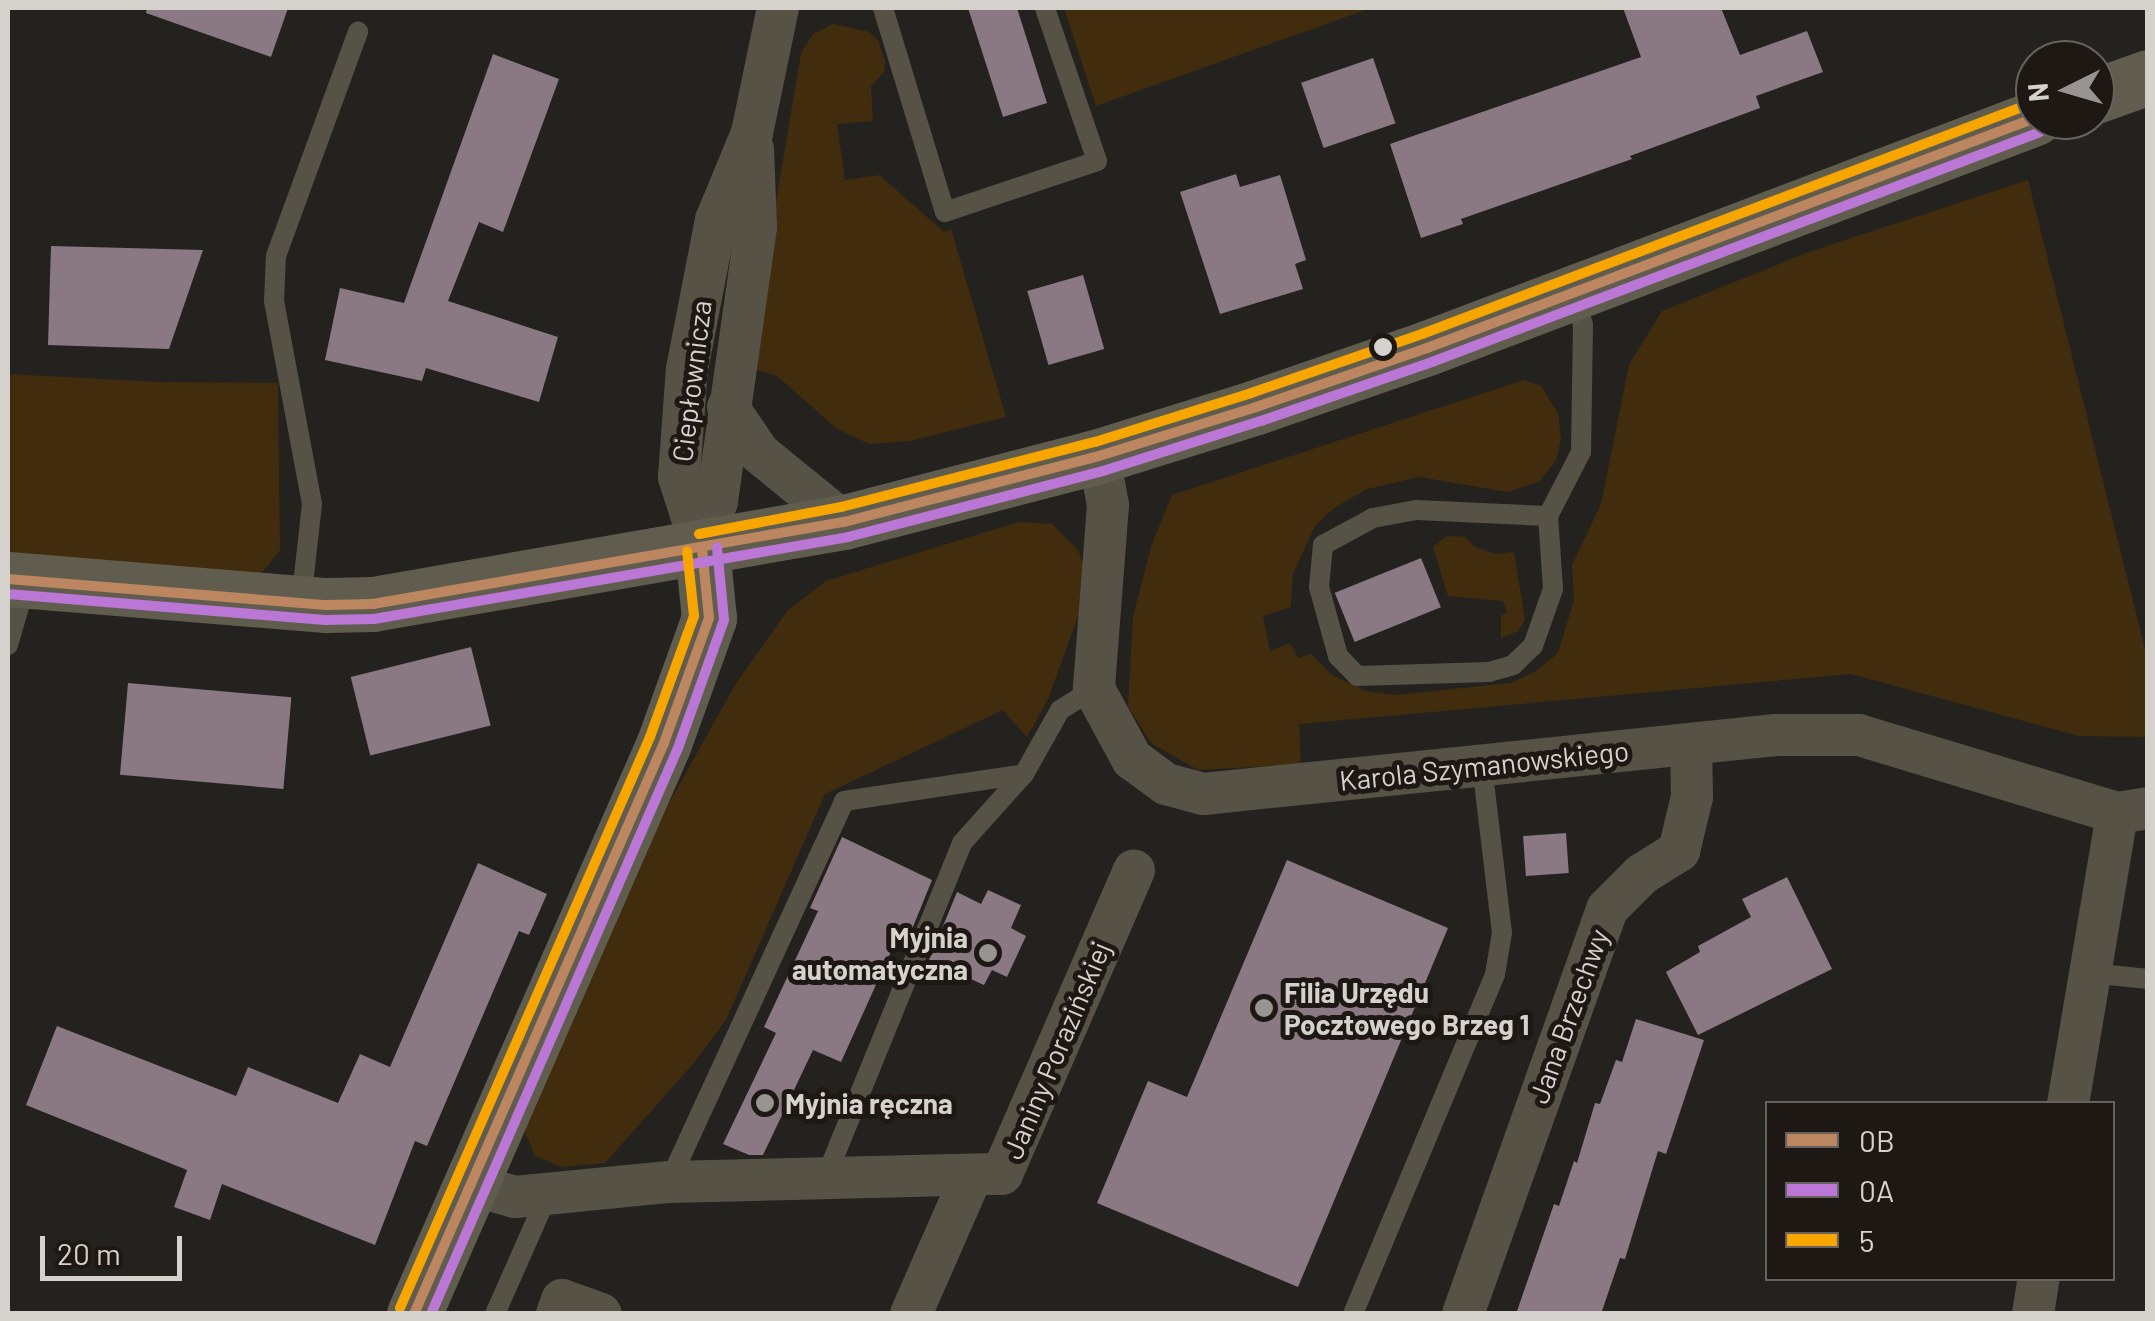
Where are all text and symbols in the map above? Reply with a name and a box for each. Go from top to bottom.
north arrow [2015,40,2115,140]
text: N [2019,82,2055,103]
street label: Ciepłownicza [664,298,718,464]
unlabelled marker [1373,337,1393,357]
street label: Karola Szymanowskiego [1338,733,1630,797]
place label: Myjnia automatyczna [792,920,968,986]
street label: Jana Brzechwy [1521,924,1615,1108]
street label: Janiny Porazińskiej [995,936,1117,1164]
marker: Myjnia automatyczna [977,942,999,964]
place label: Filia Urzędu Pocztowego Brzeg 1 [1284,975,1529,1041]
marker: Filia Urzędu Pocztowego Brzeg 1 [1253,997,1275,1019]
place label: Myjnia ręczna [785,1086,953,1120]
marker: Myjnia ręczna [754,1092,776,1114]
legend [1765,1101,2115,1281]
text: 0B [1859,1122,1895,1158]
text: 0A [1859,1172,1894,1208]
scale bar [45,1216,188,1278]
text: 5 [1859,1222,1874,1258]
text: 20 m [57,1235,121,1271]

